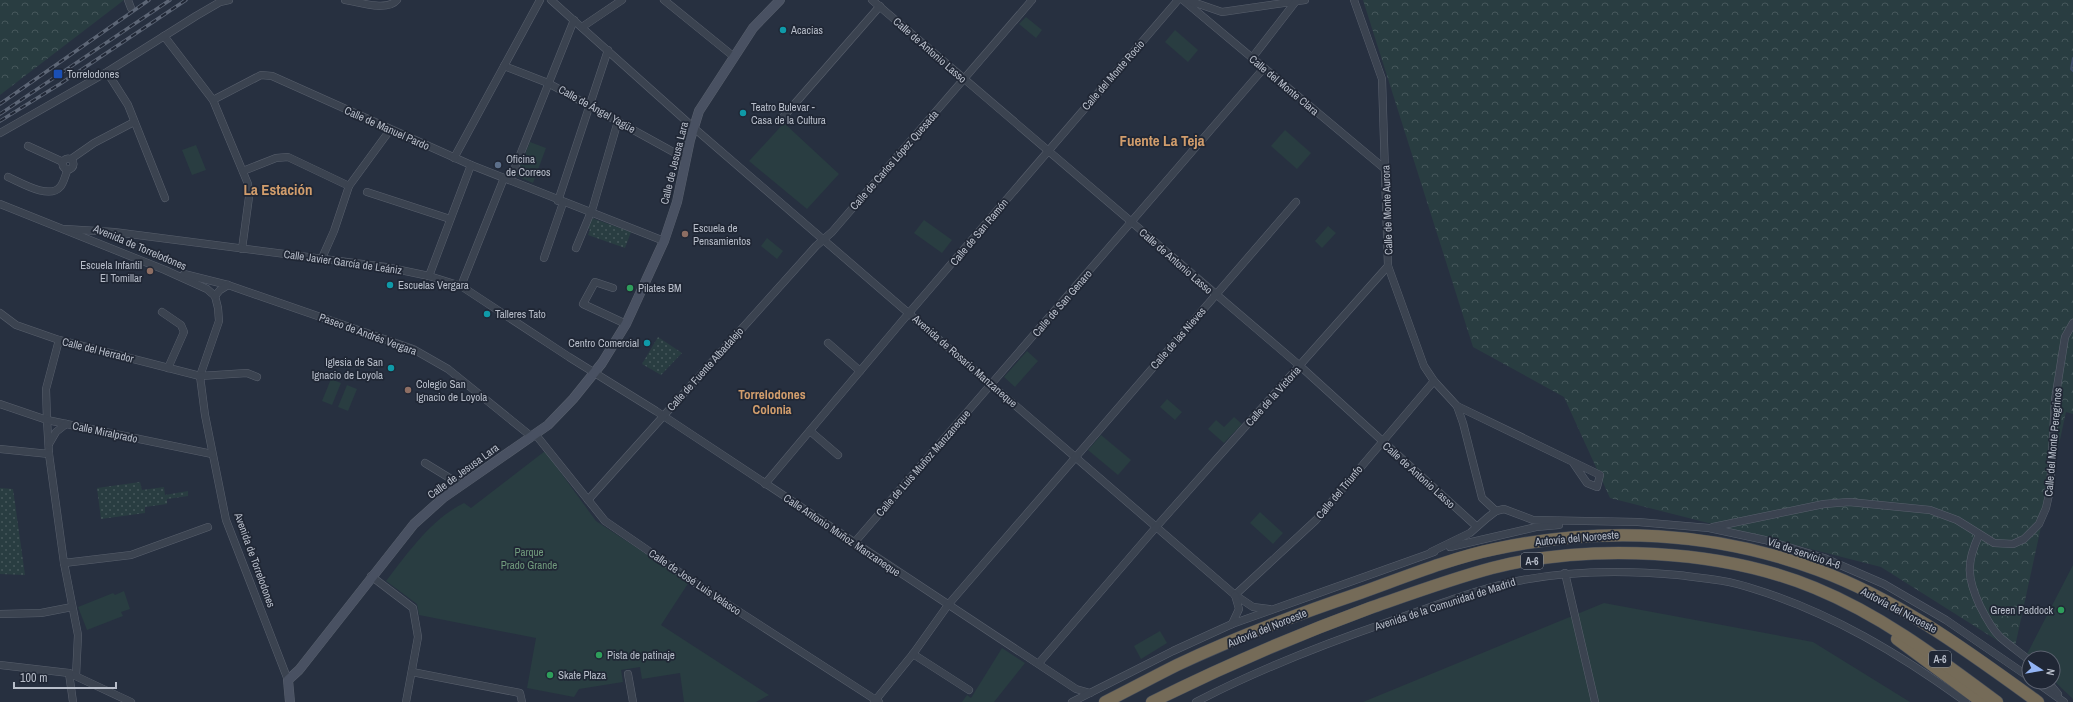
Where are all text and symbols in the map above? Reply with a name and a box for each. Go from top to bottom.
street label: Calle de Antonio Lasso [890,14,970,86]
place label: Acacias [790,23,824,37]
marker: Acacias [778,25,788,35]
street label: Calle del Monte Rocío [1079,37,1147,113]
street label: Calle del Monte Clara [1246,52,1322,118]
place label: Torrelodones [67,67,120,81]
marker: Torrelodones [52,68,64,80]
street label: Calle de Ángel Yagüe [556,82,638,136]
place label: Teatro Bulevar - Casa de la Cultura [751,100,826,127]
street label: Calle de Manuel Pardo [342,103,432,153]
street label: Calle de Carlos López Quesada [847,107,941,213]
marker: Teatro Bulevar - Casa de la Cultura [738,108,748,118]
street label: Calle de Jesusa Lara [657,120,691,206]
district label: Fuente La Teja [1119,130,1205,151]
place label: Oficina de Correos [506,152,551,179]
marker: Oficina de Correos [493,160,503,170]
street label: Calle de Monte Aurora [1378,165,1396,255]
district label: La Estación [243,179,313,200]
street label: Calle de San Ramón [947,196,1011,268]
street label: Avenida de Torrelodones [90,221,189,273]
place label: Escuela de Pensamientos [693,221,751,248]
street label: Calle de Antonio Lasso [1136,225,1216,297]
marker: Escuela de Pensamientos [680,229,690,239]
street label: Calle Javier García de Leániz [283,247,404,277]
place label: Escuela Infantil El Tomillar [80,258,142,285]
marker: Escuela Infantil El Tomillar [145,266,155,276]
street label: Calle de San Genaro [1029,267,1095,339]
place label: Escuelas Vergara [398,278,469,292]
marker: Escuelas Vergara [385,280,395,290]
place label: Pilates BM [638,281,682,295]
marker: Pilates BM [625,283,635,293]
street label: Calle de las Nieves [1147,304,1209,372]
place label: Talleres Tato [495,307,546,321]
marker: Talleres Tato [482,309,492,319]
street label: Paseo de Andrés Vergara [317,310,419,358]
street label: Avenida de Rosario Manzaneque [909,311,1020,410]
street label: Calle de Fuente Albadalejo [664,324,746,414]
street label: Calle del Herrador [61,334,135,366]
place label: Centro Comercial [568,336,639,350]
marker: Centro Comercial [642,338,652,348]
place label: Iglesia de San Ignacio de Loyola [312,355,383,382]
marker: Iglesia de San Ignacio de Loyola [386,363,396,373]
street label: Calle de la Victoria [1242,363,1304,429]
place label: Colegio San Ignacio de Loyola [416,377,487,404]
marker: Colegio San Ignacio de Loyola [403,385,413,395]
district label: Torrelodones Colonia [738,386,806,418]
street label: Calle del Monte Peregrinos [2041,386,2065,497]
street label: Calle de Luis Muñoz Manzaneque [873,407,973,519]
street label: Calle Miralprado [71,418,139,446]
street label: Calle de Antonio Lasso [1380,439,1458,511]
street label: Calle de Jesusa Lara [425,440,501,502]
street label: Calle del Triunfo [1313,462,1365,522]
street label: Calle Antonio Muñoz Manzaneque [781,491,903,579]
street label: Avenida de Torrelodones [231,510,279,610]
street label: Autovía del Noroeste [1533,527,1620,549]
street label: Vía de servicio A-6 [1766,534,1842,572]
park label: Parque Prado Grande [501,545,557,572]
street label: Calle de José Luis Velasco [646,546,744,618]
road number: A-6 [1521,553,1543,569]
street label: Avenida de la Comunidad de Madrid [1372,575,1517,634]
street label: Autovía del Noroeste [1858,584,1939,636]
place label: Green Paddock [1990,603,2053,617]
marker: Green Paddock [2056,605,2066,615]
street label: Autovía del Noroeste [1224,606,1309,651]
place label: Pista de patinaje [607,648,675,662]
marker: Pista de patinaje [594,650,604,660]
north arrow [2021,650,2061,690]
road number: A-6 [1929,651,1951,667]
scale bar [14,664,116,690]
text: N [2043,667,2058,677]
place label: Skate Plaza [558,668,606,682]
text: 100 m [20,670,47,686]
marker: Skate Plaza [545,670,555,680]

